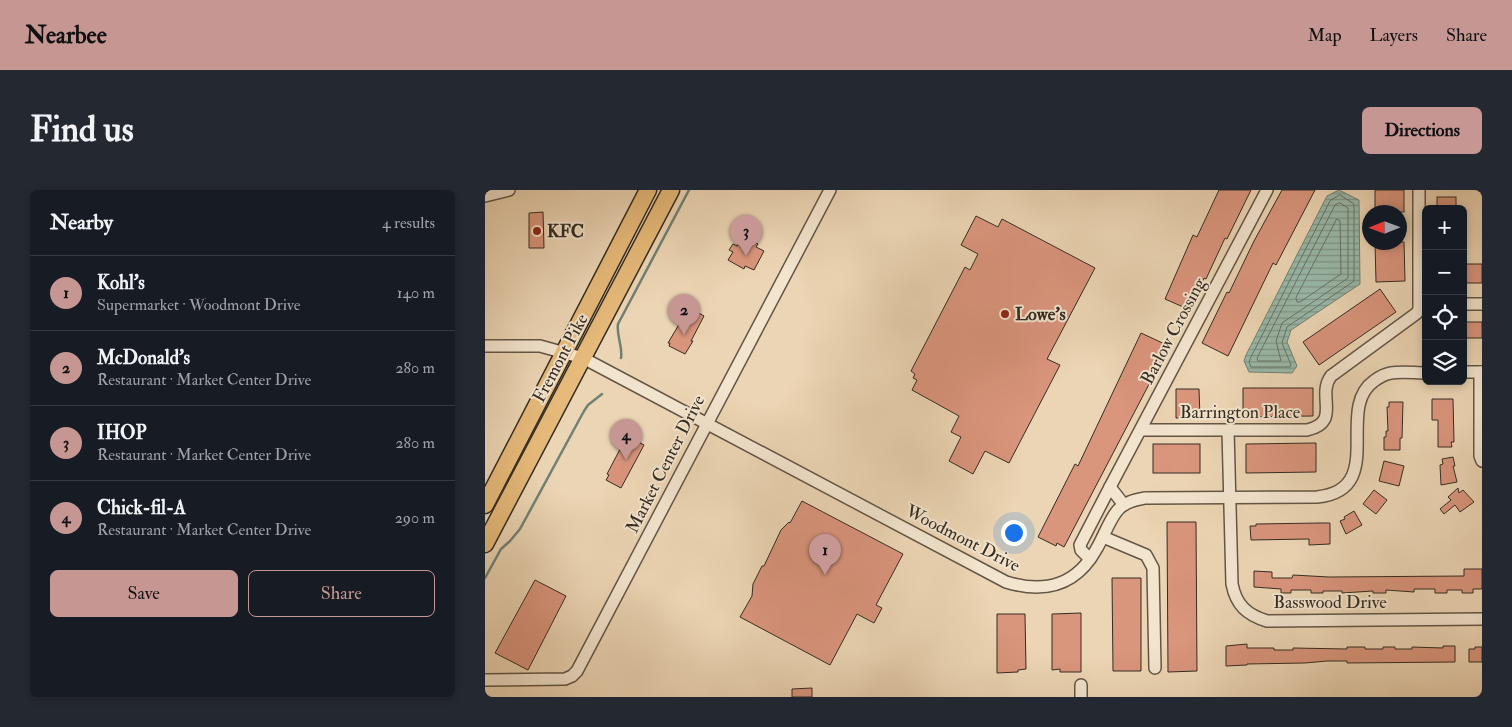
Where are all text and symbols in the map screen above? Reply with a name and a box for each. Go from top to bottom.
text: Nearbee [25,20,107,51]
text: Map [1308,24,1342,47]
text: Layers [1370,24,1418,47]
text: Share [1446,24,1487,47]
button: Directions [1362,107,1482,154]
text: Find us [30,108,134,152]
north arrow [1362,205,1407,250]
map controls [1422,205,1467,385]
button: + [1422,205,1467,250]
text: Nearby [50,209,113,236]
text: 4 results [382,213,435,233]
pin: 3 [730,215,762,256]
place label: KFC [547,220,584,243]
marker: KFC [531,225,543,237]
button: − [1422,250,1467,295]
text: Kohl's [97,271,145,295]
street label: Barlow Crossing [1136,273,1212,388]
text: 1 [63,283,69,303]
text: 140 m [397,283,435,303]
pin: 2 [668,294,700,335]
text: Supermarket · Woodmont Drive [97,295,300,315]
button: locate [1422,295,1467,340]
place label: Lowe's [1015,303,1066,326]
marker: Lowe's [999,308,1011,320]
street label: Fremont Pike [527,309,594,407]
button: layers [1422,340,1467,385]
text: McDonald's [97,346,190,370]
text: 2 [62,358,70,378]
text: 280 m [395,358,435,378]
text: Restaurant · Market Center Drive [97,370,311,390]
street label: Market Center Drive [621,391,710,537]
street label: Barrington Place [1180,401,1301,424]
pin: 4 [610,419,642,460]
text: IHOP [97,421,147,445]
text: 3 [63,433,69,453]
text: 280 m [395,433,435,453]
text: Restaurant · Market Center Drive [97,445,311,465]
text: Chick-fil-A [97,496,186,520]
street label: Woodmont Drive [901,499,1024,577]
text: 4 [62,508,70,528]
text: 290 m [395,508,435,528]
text: Restaurant · Market Center Drive [97,520,311,540]
your location [1001,520,1027,546]
pin: 1 [809,534,841,575]
button: Save [50,570,238,617]
button: Share [248,570,435,617]
street label: Basswood Drive [1273,591,1387,614]

